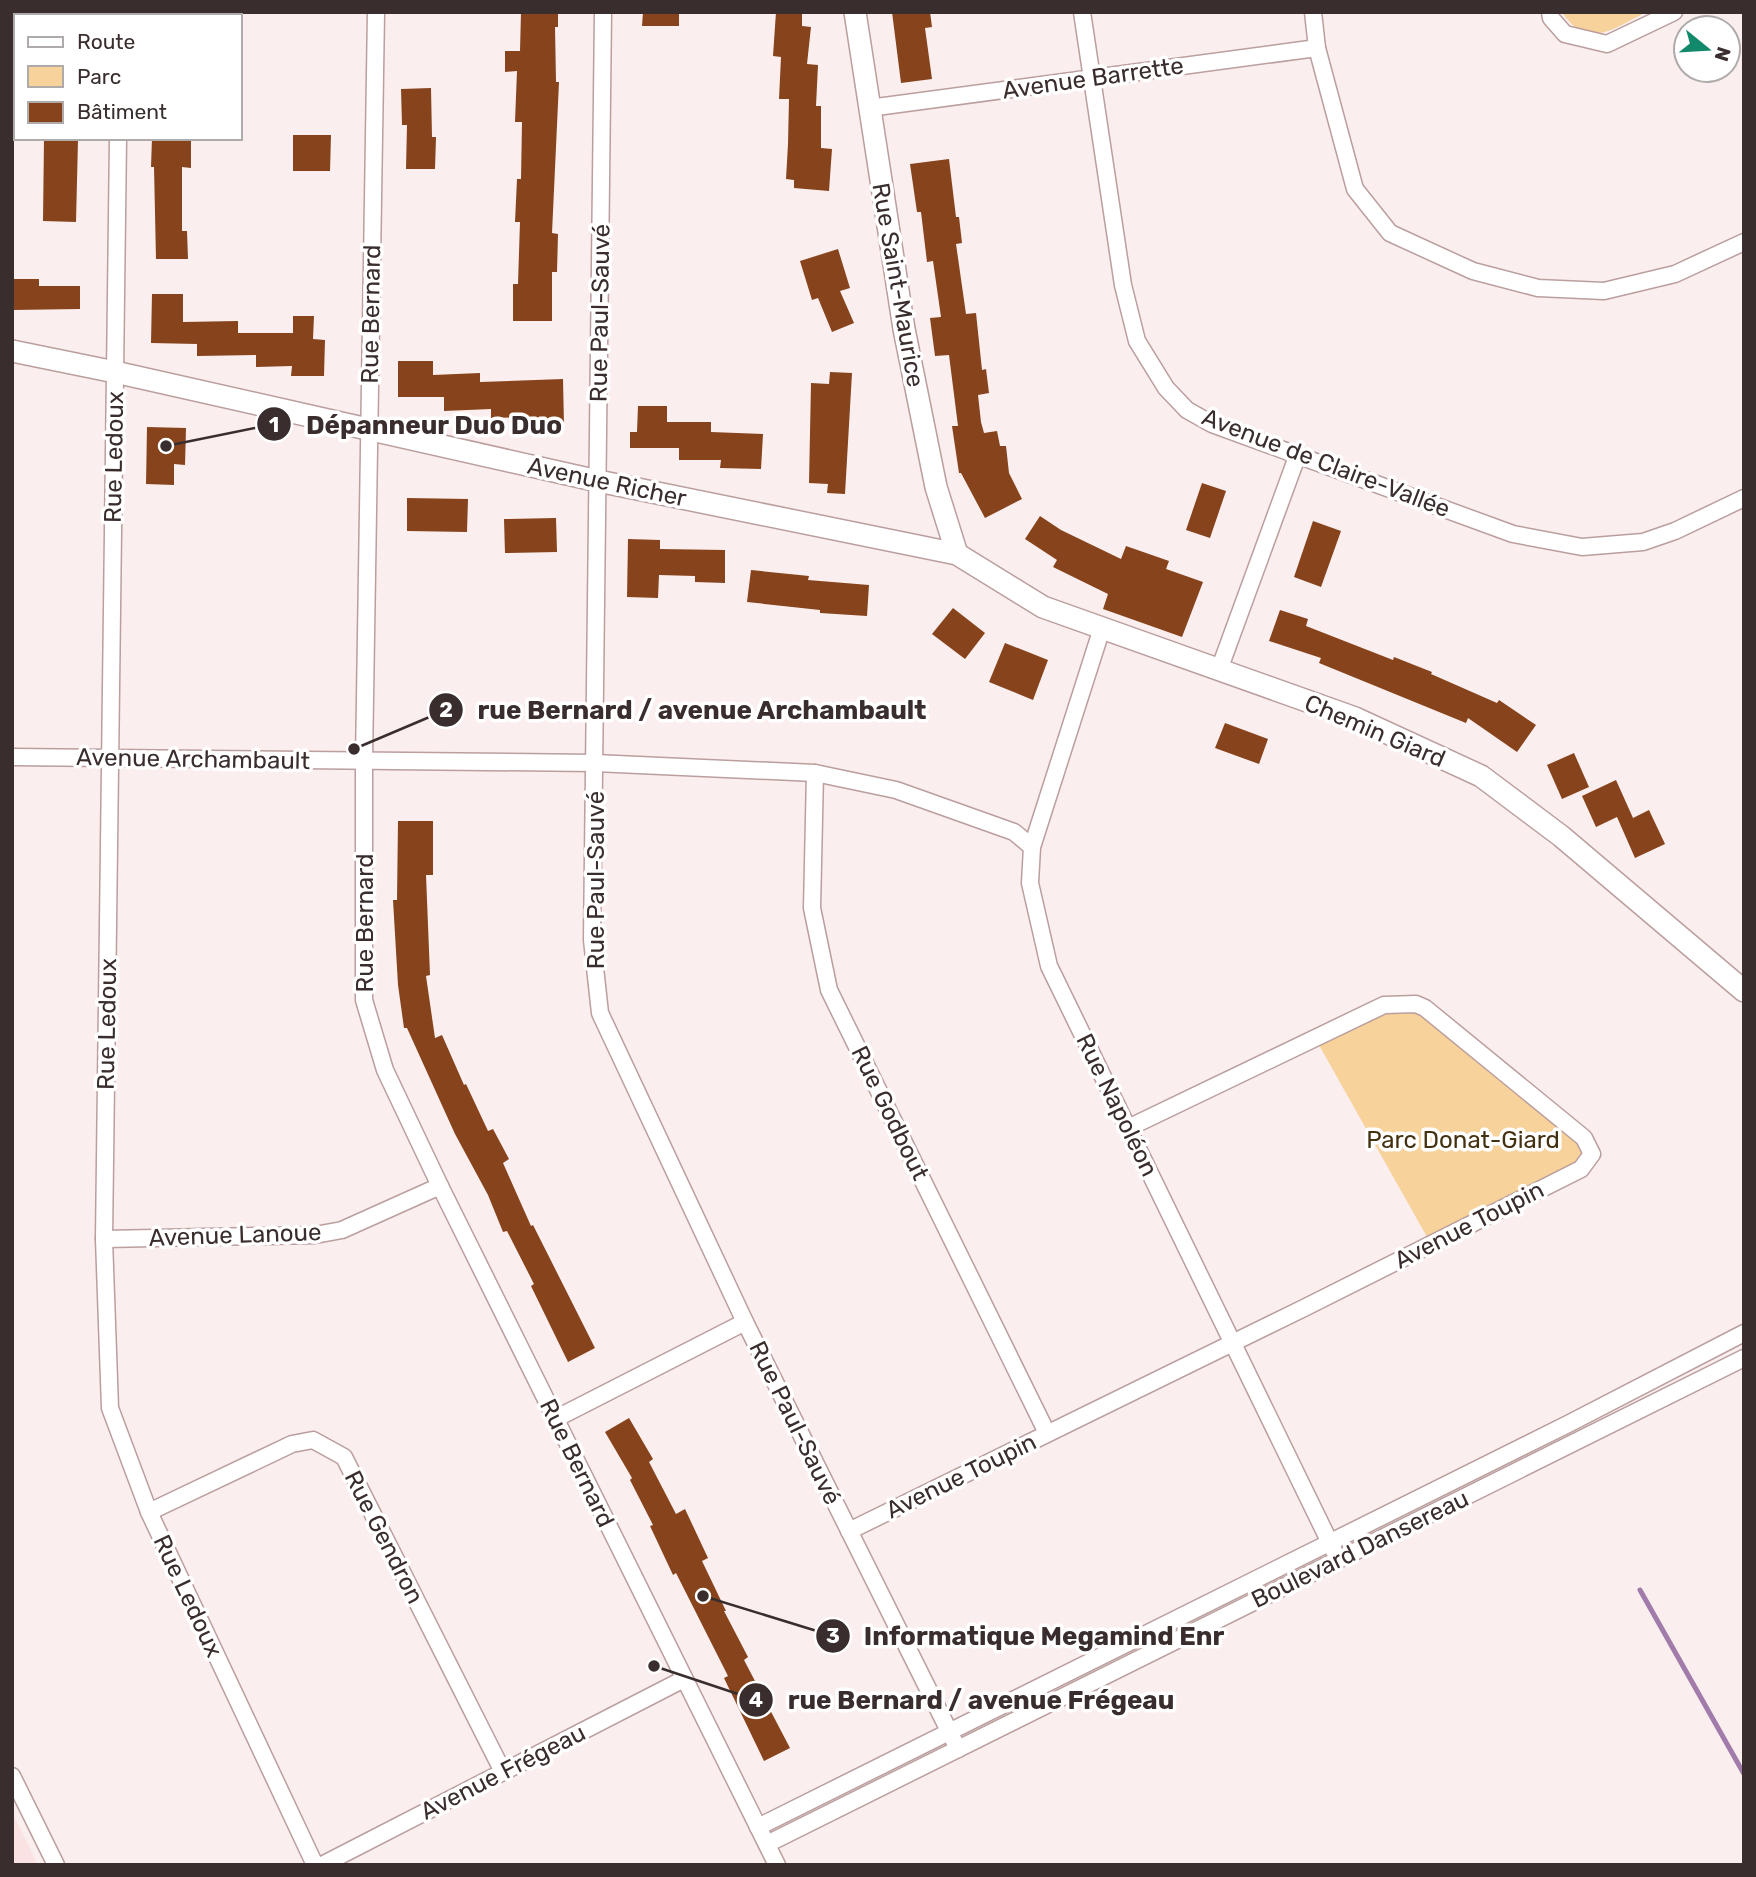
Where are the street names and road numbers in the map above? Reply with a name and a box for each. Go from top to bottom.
street label: Avenue Barrette [1001,51,1185,105]
street label: Rue Saint-Maurice [866,181,930,389]
street label: Rue Paul-Sauvé [584,224,616,402]
street label: Rue Bernard [356,244,386,384]
street label: Rue Ledoux [99,391,129,523]
street label: Avenue de Claire-Vallée [1198,403,1454,523]
street label: Avenue Richer [525,451,689,513]
street label: Chemin Giard [1300,689,1450,773]
street label: Avenue Archambault [76,743,310,775]
street label: Rue Paul-Sauvé [582,791,610,969]
street label: Rue Bernard [351,853,379,993]
street label: Rue Ledoux [92,958,122,1090]
street label: Rue Napoléon [1070,1029,1164,1181]
street label: Rue Godbout [845,1041,935,1185]
street label: Avenue Toupin [1390,1175,1548,1275]
street label: Avenue Lanoue [148,1218,322,1252]
street label: Rue Paul-Sauvé [743,1337,847,1509]
street label: Rue Bernard [534,1394,620,1532]
street label: Avenue Toupin [881,1428,1041,1524]
street label: Rue Gendron [339,1466,429,1608]
street label: Boulevard Dansereau [1247,1484,1473,1614]
street label: Rue Ledoux [147,1530,229,1662]
street label: Avenue Frégeau [416,1718,590,1826]

